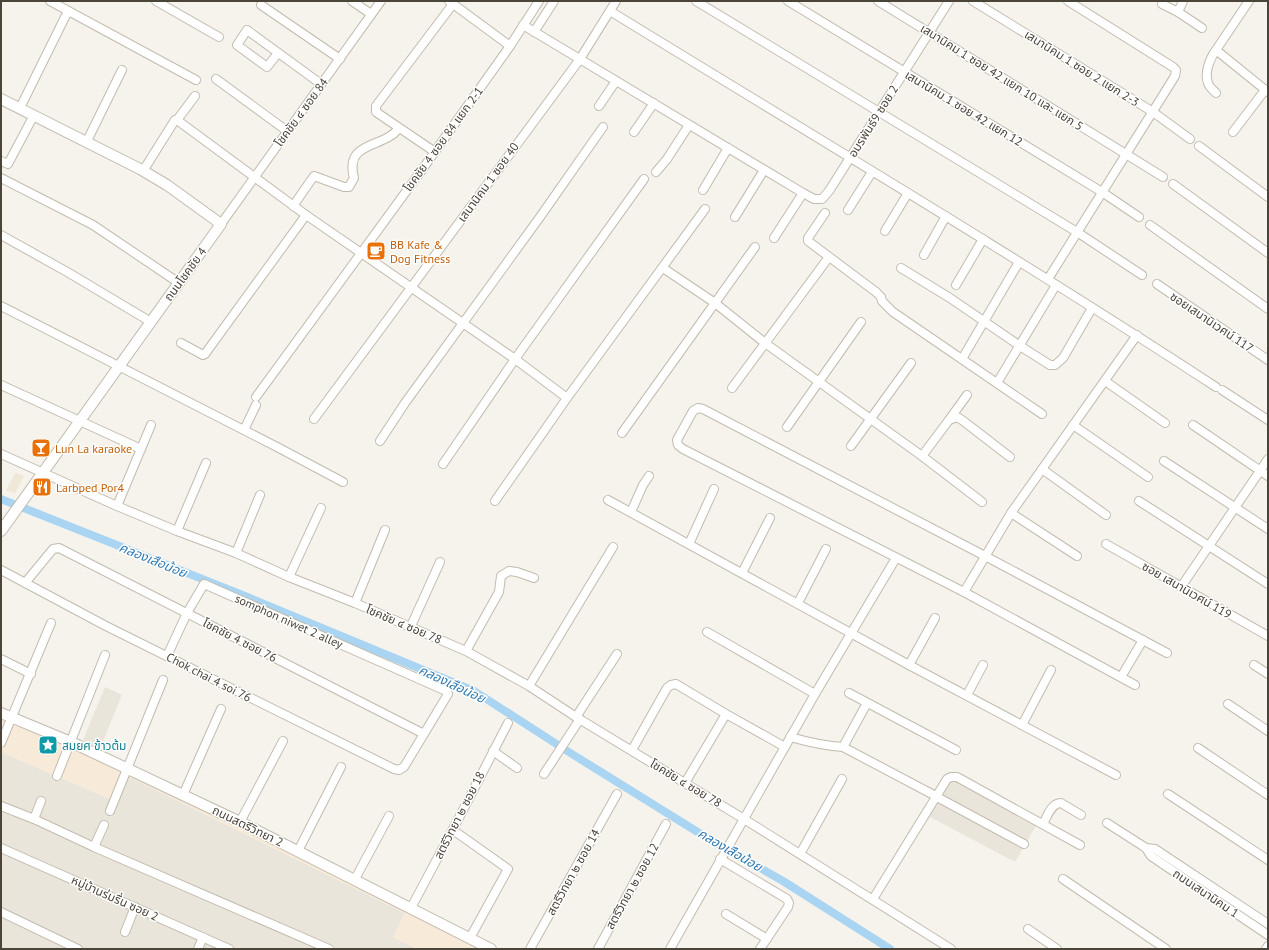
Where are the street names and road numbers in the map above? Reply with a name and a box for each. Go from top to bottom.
street label: เสนานิคม 1 ซอย 42 แยก 10 และ แยก 5 [918,20,1086,134]
street label: เสนานิคม 1 ซอย 2 แยก 2-3 [1022,27,1142,109]
street label: เสนานิคม 1 ซอย 42 แยก 12 [902,67,1026,149]
street label: โชคชัย ๔ ซอย 84 [271,74,331,149]
street label: อมรพันธ์9 ซอย 2 [845,82,901,160]
street label: โชคชัย 4 ซอย 84 แยก 2-1 [400,84,486,194]
street label: เสนานิคม 1 ซอย 40 [454,139,522,225]
street label: ถนนโชคชัย 4 [160,244,210,304]
street label: ซอยเสนานิเวศน์ 117 [1167,288,1257,356]
street label: ซอย เสนานิเวศน์ 119 [1140,558,1234,622]
street label: somphon niwet 2 alley [233,590,346,652]
street label: โชคชัย ๔ ซอย 78 [364,601,444,647]
street label: โชคชัย 4 ซอย 76 [200,615,280,665]
street label: Chok chai 4 soi 76 [164,649,254,705]
street label: โชคชัย ๔ ซอย 78 [647,756,725,810]
street label: สตรีวิทยา ๒ ซอย 18 [430,769,488,861]
street label: ถนนสตรีวิทยา 2 [210,802,286,850]
street label: สตรีวิทยา ๒ ซอย 14 [543,826,603,918]
street label: สตรีวิทยา ๒ ซอย 12 [602,840,662,932]
street label: ถนนเสนานิคม 1 [1170,865,1242,921]
street label: หมู่บ้านร่มรื่น ซอย 2 [69,871,161,924]

